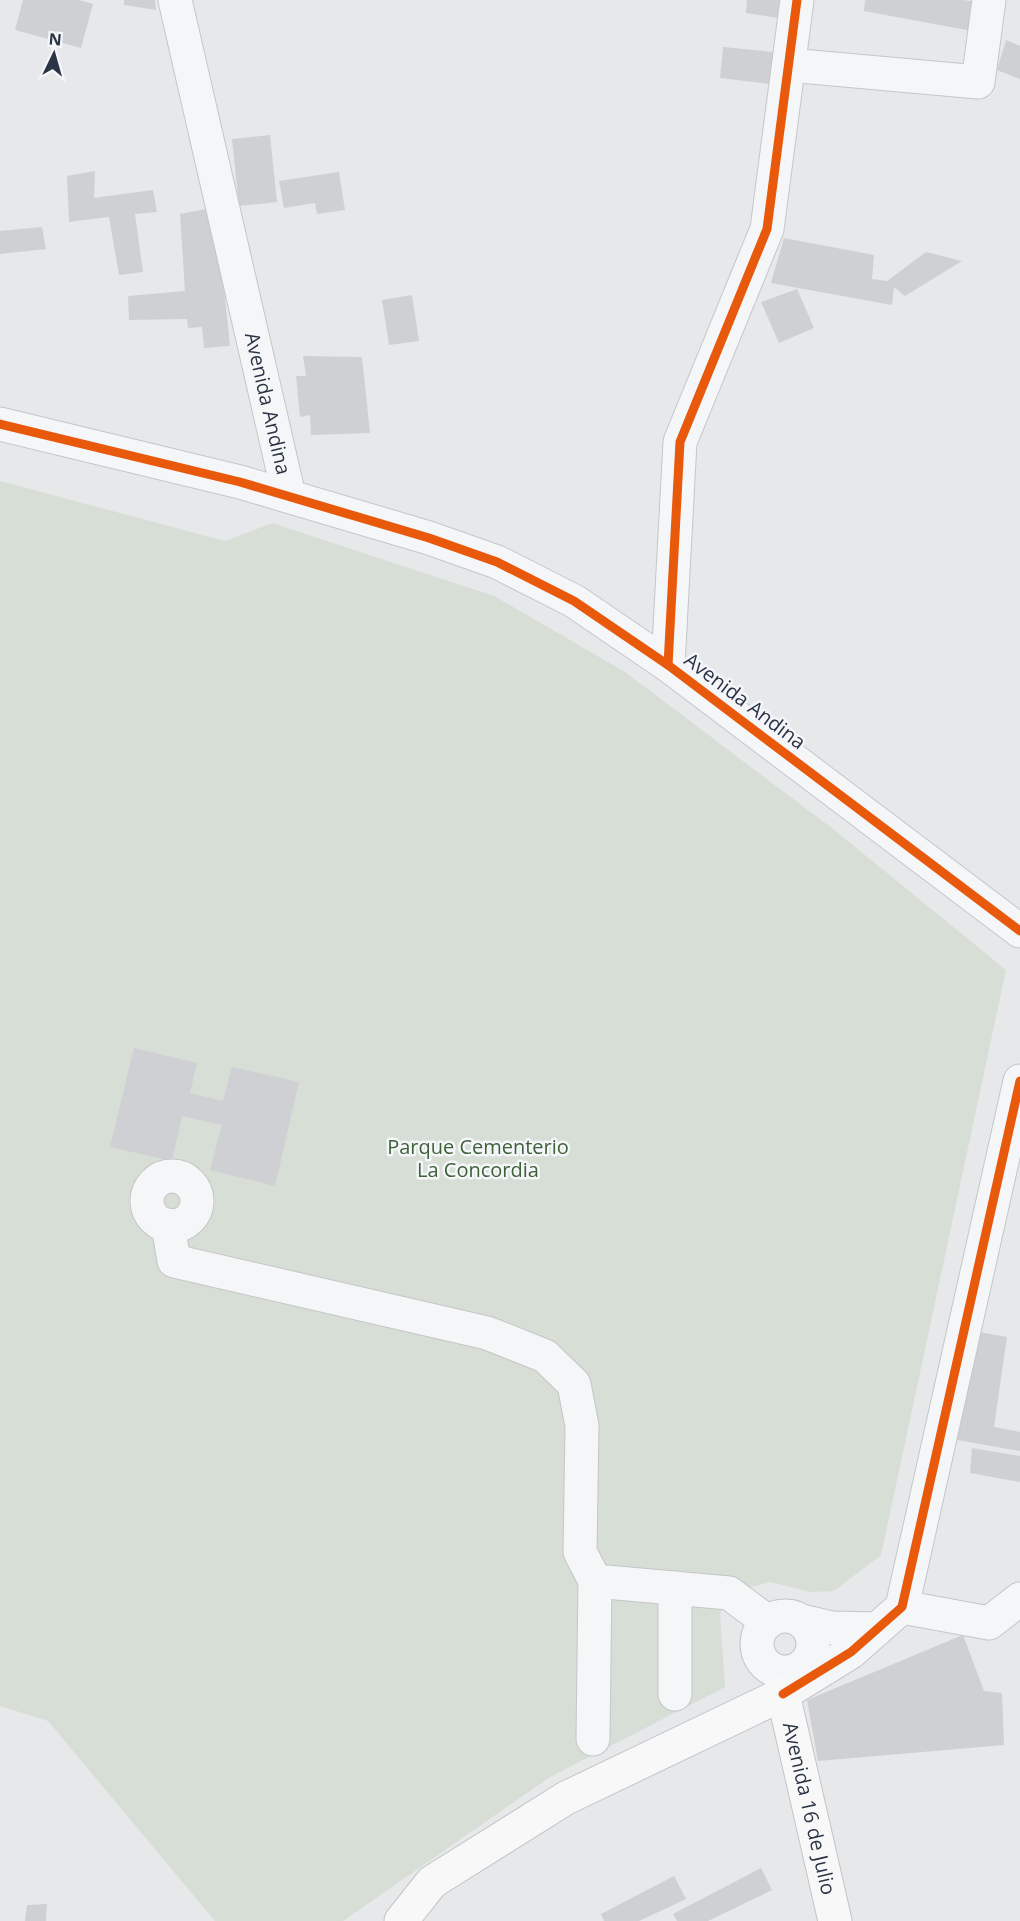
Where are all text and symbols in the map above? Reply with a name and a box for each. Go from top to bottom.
north arrow [24,24,84,84]
text: N [48,28,63,51]
street label: Avenida Andina [239,329,298,477]
street label: Avenida Andina [679,646,811,755]
park label: Parque Cementerio La Concordia [387,1133,569,1183]
street label: Avenida 16 de Julio [777,1719,843,1897]

